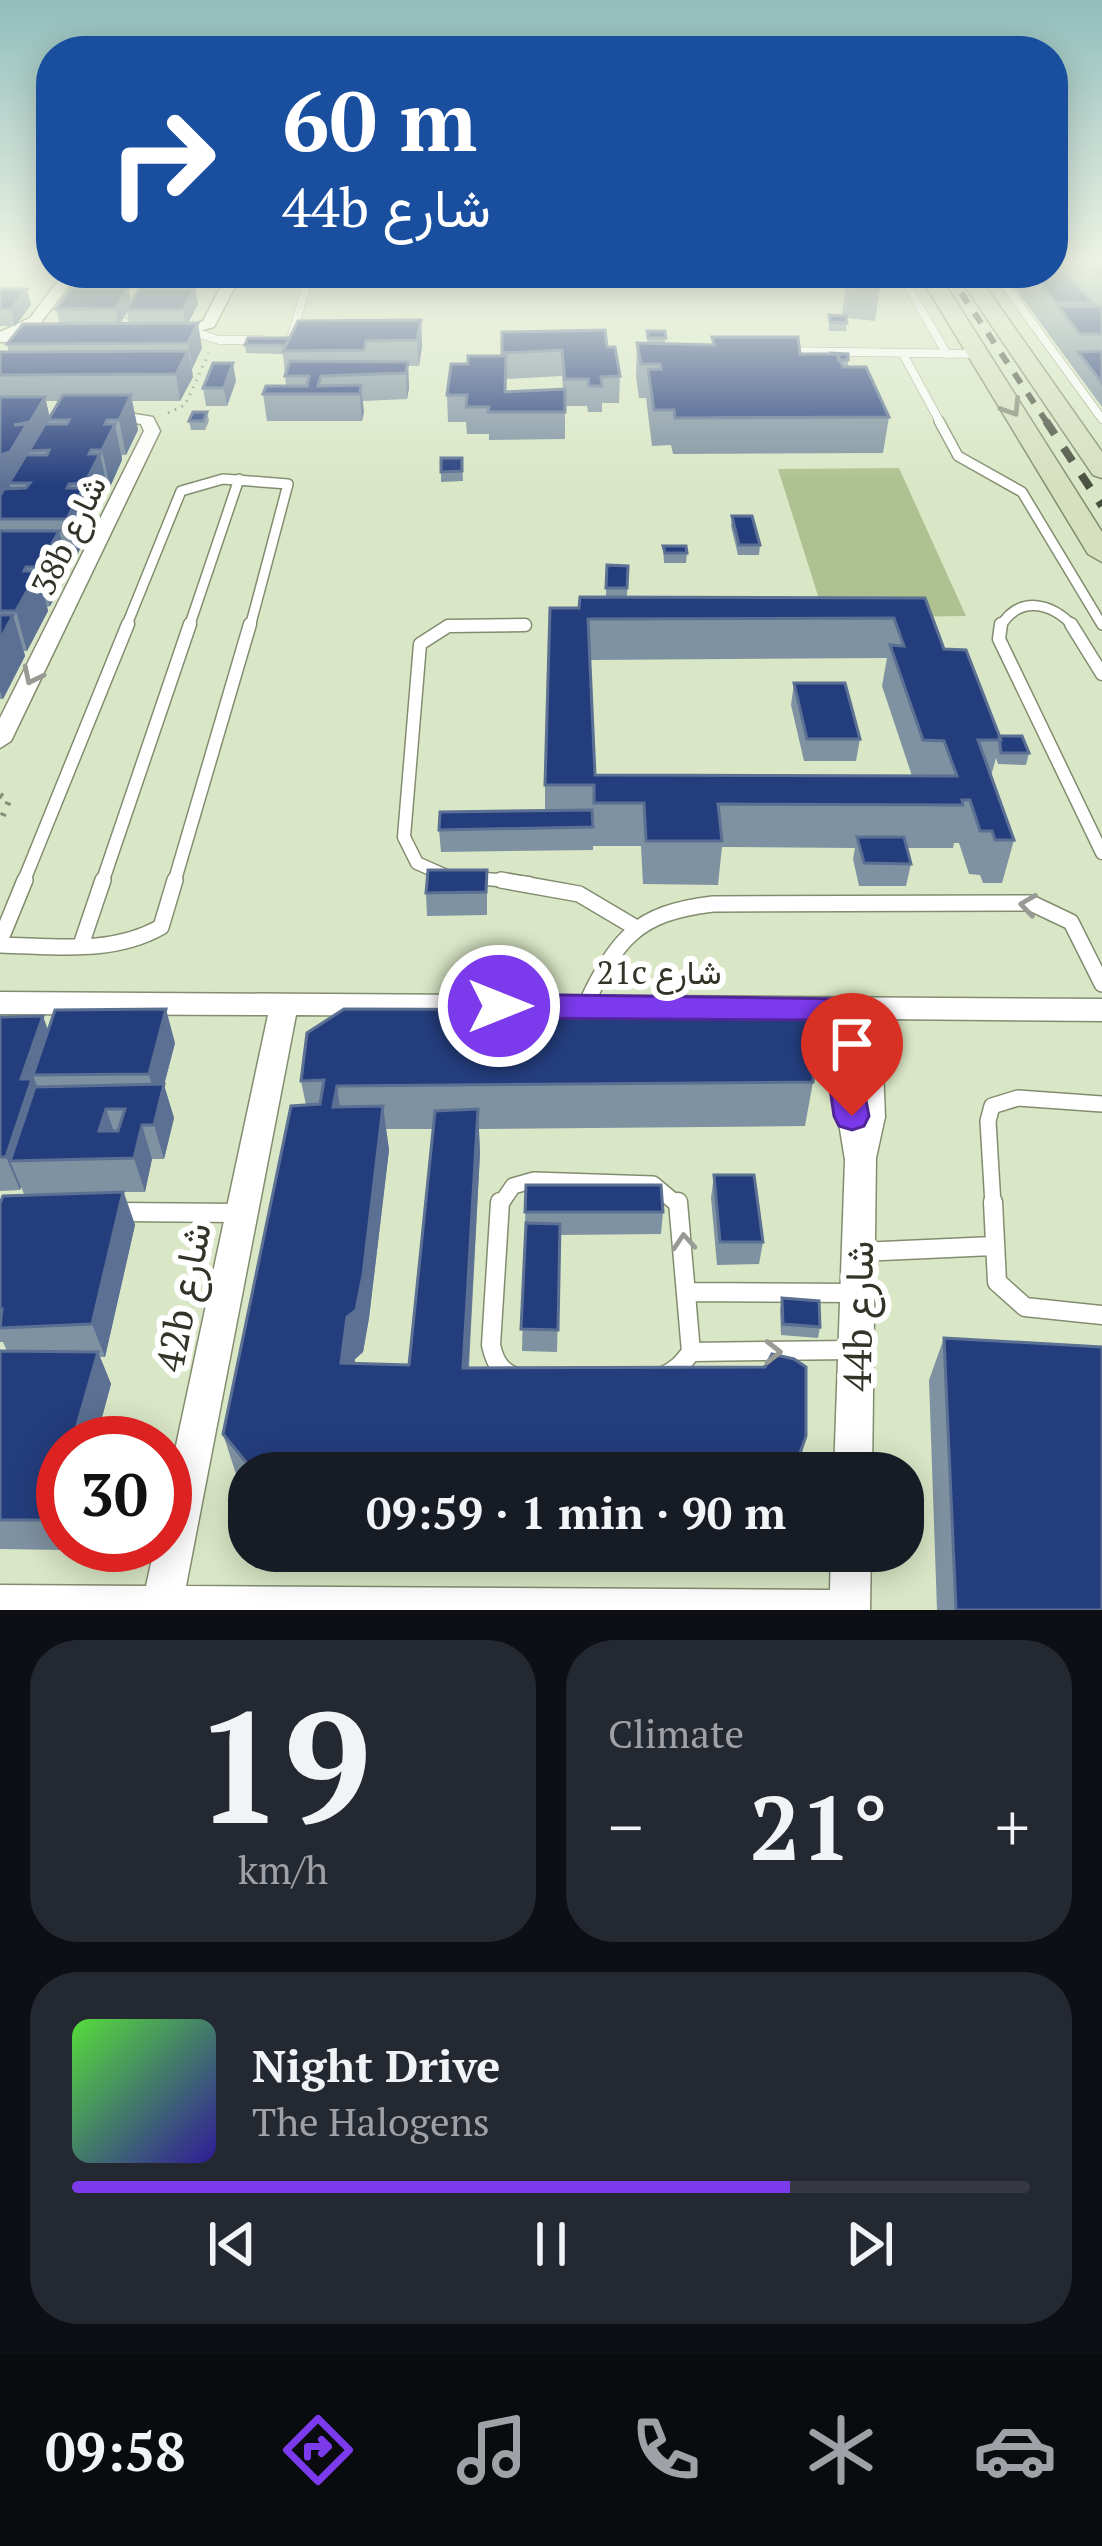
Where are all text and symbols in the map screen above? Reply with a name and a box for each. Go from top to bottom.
text: 60 m [282,64,477,175]
icon: right [84,84,240,240]
text: 44b شارع [282,171,491,242]
one-way arrow [998,395,1020,417]
street label: 38b شارع [21,468,117,603]
one-way arrow [23,664,46,685]
one-way arrow [1019,893,1038,919]
position arrow [436,943,562,1069]
street label: 21c شارع [597,950,721,995]
pin [801,993,903,1116]
icon: arrive [819,1011,885,1077]
street label: 42b شارع [142,1218,224,1376]
one-way arrow [671,1232,697,1251]
street label: 44b شارع [830,1240,886,1392]
one-way arrow [765,1339,783,1365]
speed limit sign: 30 [36,1416,192,1572]
text: 09:59 · 1 min · 90 m [366,1482,786,1542]
text: 19 [195,1661,371,1868]
text: Climate [608,1707,744,1759]
text: 21° [750,1766,888,1886]
text: − [608,1782,643,1870]
text: + [995,1782,1030,1870]
text: km/h [238,1843,328,1895]
text: Night Drive [252,2035,501,2095]
text: The Halogens [252,2095,490,2147]
icon: previous [199,2211,265,2277]
icon: pause [518,2211,584,2277]
icon: next [837,2211,903,2277]
icon: directions [276,2408,360,2492]
icon: music [450,2408,534,2492]
icon: phone [624,2408,708,2492]
icon: climate [799,2408,883,2492]
icon: car [973,2408,1057,2492]
text: 09:58 [45,2415,186,2486]

